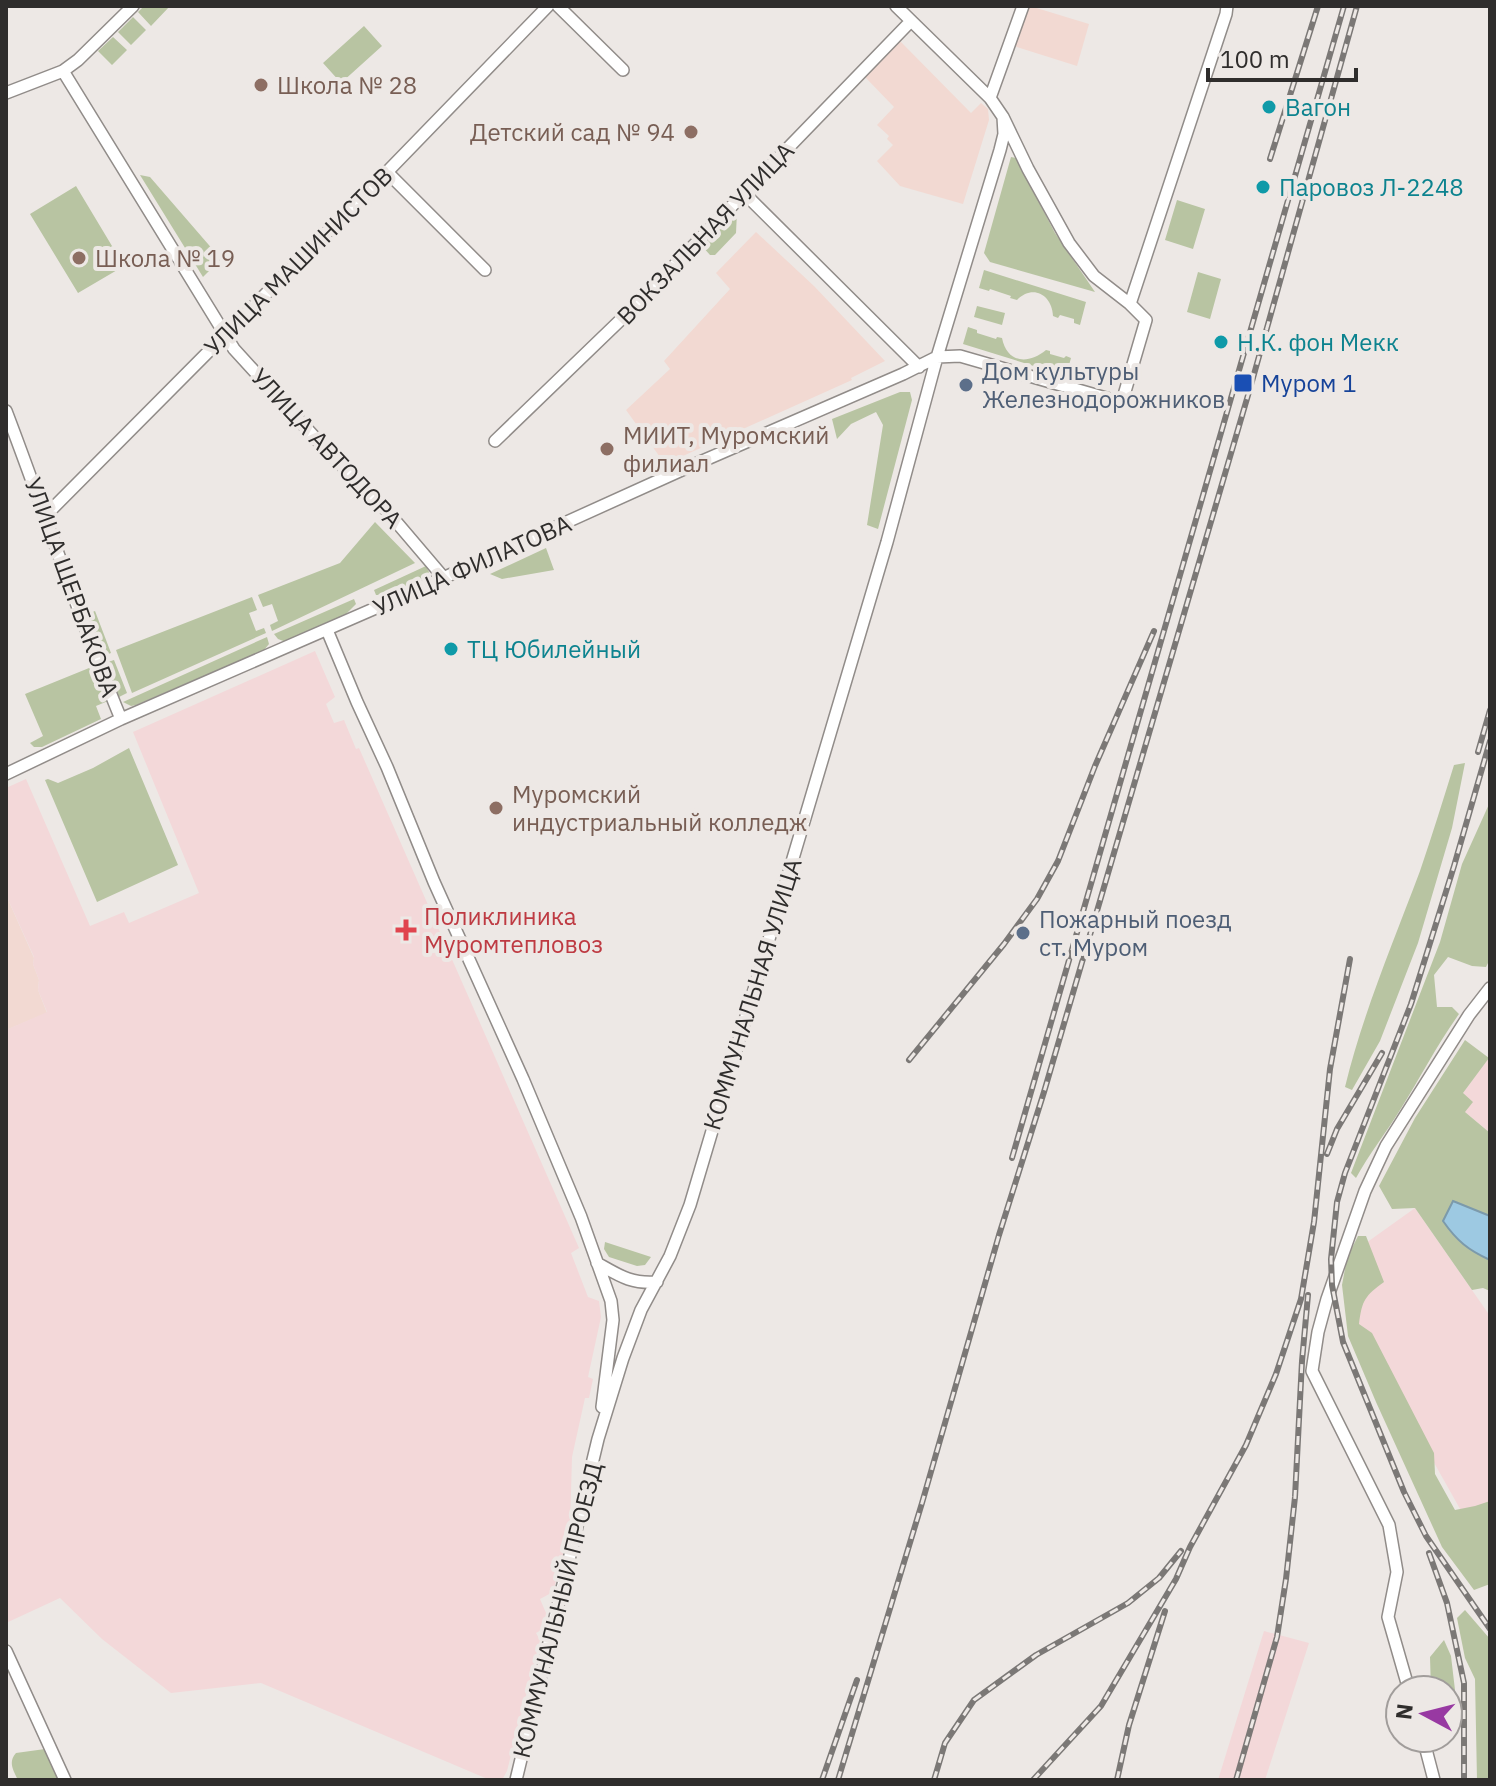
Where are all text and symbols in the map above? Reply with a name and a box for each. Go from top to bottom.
scale bar [1208,32,1356,82]
text: 100 m [1220,43,1290,75]
place label: Школа № 28 [277,69,417,101]
marker: Школа № 28 [252,76,270,94]
place label: Вагон [1285,91,1351,123]
marker: Вагон [1260,98,1278,116]
place label: Детский сад № 94 [470,116,675,148]
marker: Детский сад № 94 [682,123,700,141]
street label: ВОКЗАЛЬНАЯ УЛИЦА [609,135,801,331]
street label: УЛИЦА МАШИНИСТОВ [197,160,399,362]
place label: Паровоз Л-2248 [1279,171,1464,203]
marker: Паровоз Л-2248 [1254,178,1272,196]
place label: Школа № 19 [95,242,235,274]
marker: Школа № 19 [70,249,88,267]
place label: Н.К. фон Мекк [1237,326,1399,358]
marker: Н.К. фон Мекк [1212,333,1230,351]
place label: Дом культуры Железнодорожников [982,355,1225,415]
street label: УЛИЦА АВТОДОРА [244,361,410,535]
place label: Муром 1 [1261,367,1357,399]
marker: Муром 1 [1232,372,1254,394]
marker: Дом культуры Железнодорожников [957,376,975,394]
place label: МИИТ, Муромский филиал [623,419,829,479]
marker: МИИТ, Муромский филиал [598,440,616,458]
street label: УЛИЦА ЩЕРБАКОВА [17,473,127,701]
street label: УЛИЦА ФИЛАТОВА [368,507,576,623]
place label: ТЦ Юбилейный [467,633,641,665]
marker: ТЦ Юбилейный [442,640,460,658]
place label: Муромский индустриальный колледж [512,778,807,838]
marker: Муромский индустриальный колледж [487,799,505,817]
street label: КОММУНАЛЬНАЯ УЛИЦА [695,854,809,1134]
place label: Поликлиника Муромтепловоз [424,900,603,960]
place label: Пожарный поезд ст. Муром [1039,903,1232,963]
marker: Поликлиника Муромтепловоз [395,919,417,941]
marker: Пожарный поезд ст. Муром [1014,924,1032,942]
street label: КОММУНАЛЬНЫЙ ПРОЕЗД [505,1459,609,1761]
north arrow [1384,1674,1464,1754]
text: N [1388,1702,1419,1721]

